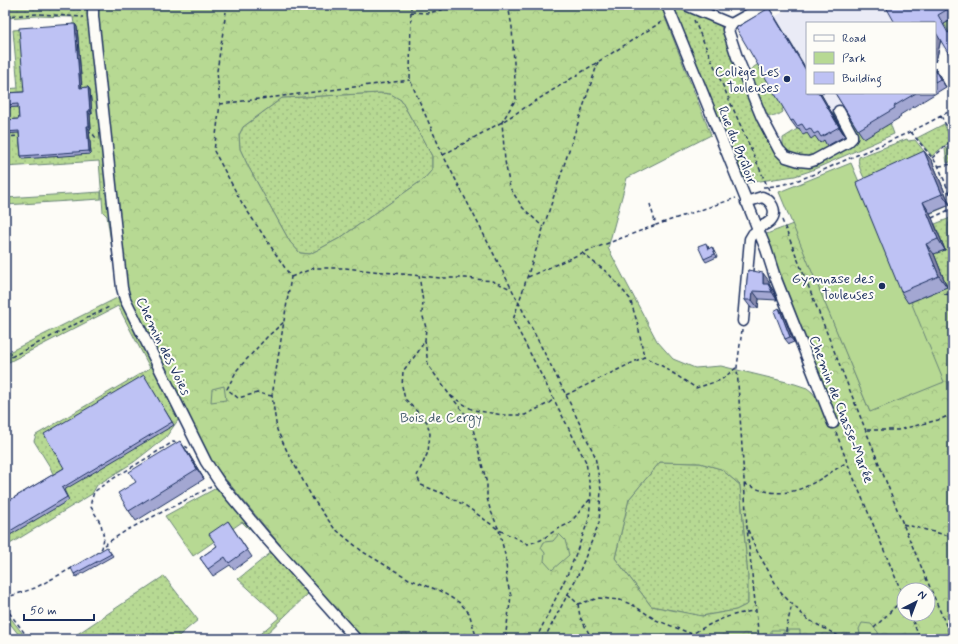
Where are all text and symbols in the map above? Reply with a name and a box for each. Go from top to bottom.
legend [806,22,936,94]
text: Road [842,31,866,47]
text: Park [842,51,866,67]
place label: Collège Les Touleuses [715,63,779,97]
text: Building [842,71,882,88]
marker: Collège Les Touleuses [782,74,792,84]
street label: Rue du Brûloir [713,104,761,187]
place label: Gymnase des Touleuses [792,270,874,304]
marker: Gymnase des Touleuses [877,281,887,291]
street label: Chemin des Voies [132,294,195,399]
street label: Chemin de Chasse-Marée [805,333,878,486]
park label: Bois de Cergy [400,409,482,428]
north arrow [896,582,936,622]
text: N [915,588,929,603]
scale bar [24,596,94,622]
text: 50 m [30,603,57,619]

